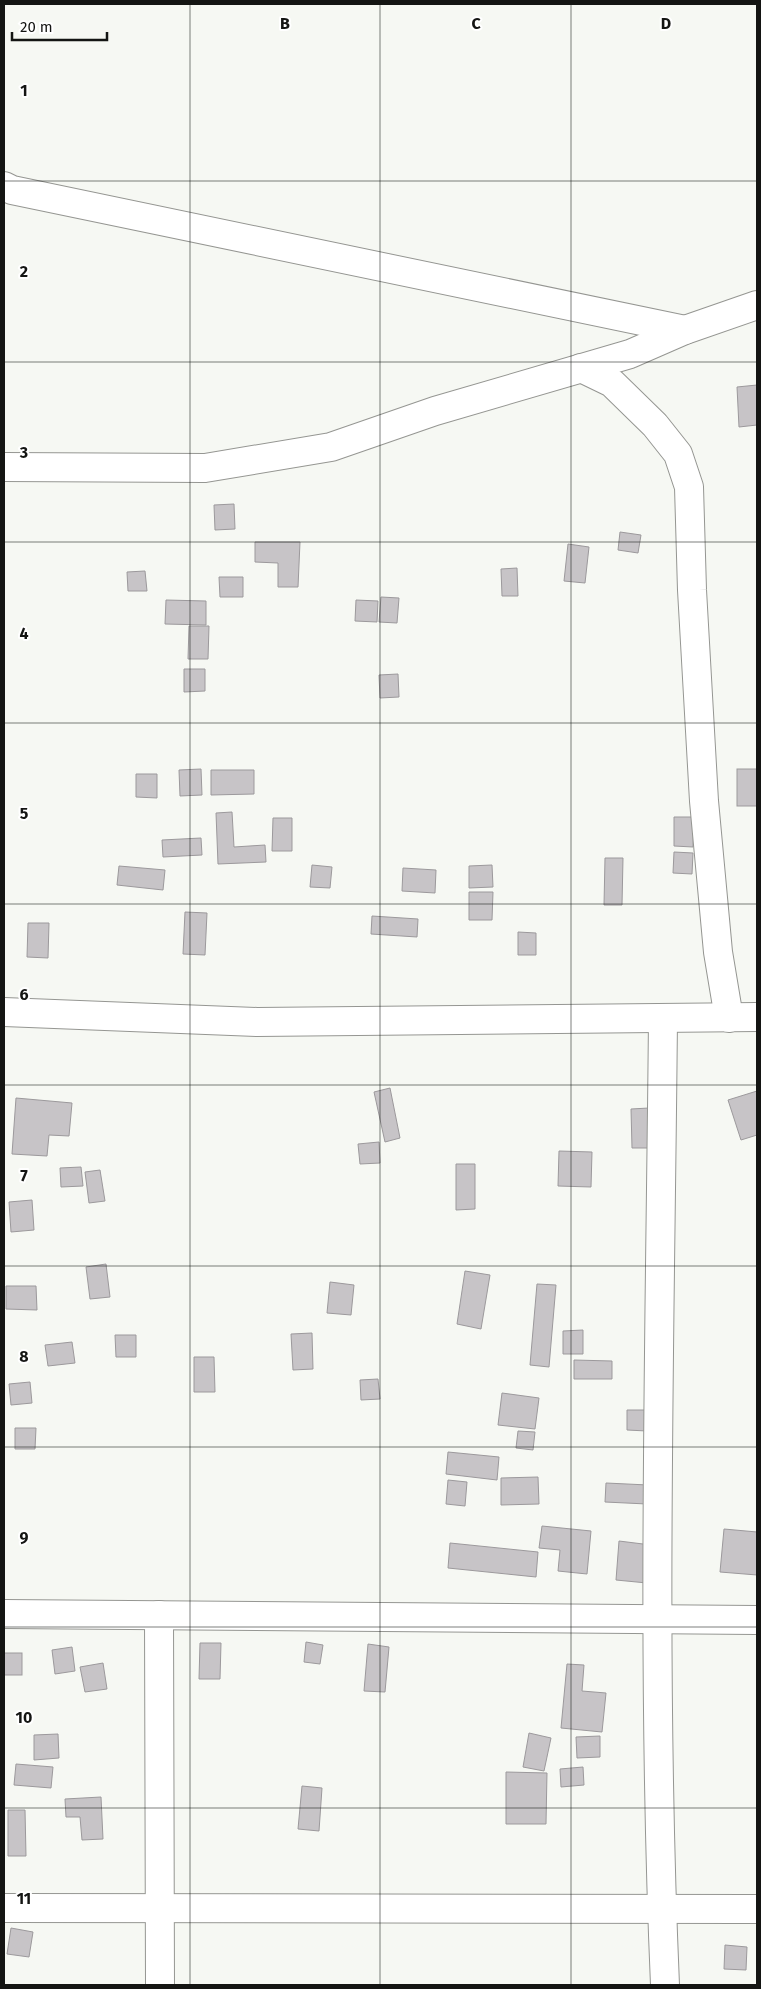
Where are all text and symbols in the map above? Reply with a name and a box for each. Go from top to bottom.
scale bar [12,10,108,42]
text: B [280,14,290,33]
text: C [471,14,481,33]
text: D [661,14,671,33]
text: 20 m [20,18,53,36]
text: 1 [20,81,28,100]
text: 2 [20,262,28,281]
text: 3 [19,443,28,462]
text: 4 [19,624,29,643]
text: 5 [20,804,29,823]
text: 6 [19,985,29,1004]
text: 7 [20,1166,28,1185]
text: 8 [19,1347,29,1366]
text: 9 [20,1528,29,1547]
text: 10 [16,1708,32,1727]
text: 11 [17,1889,31,1908]

